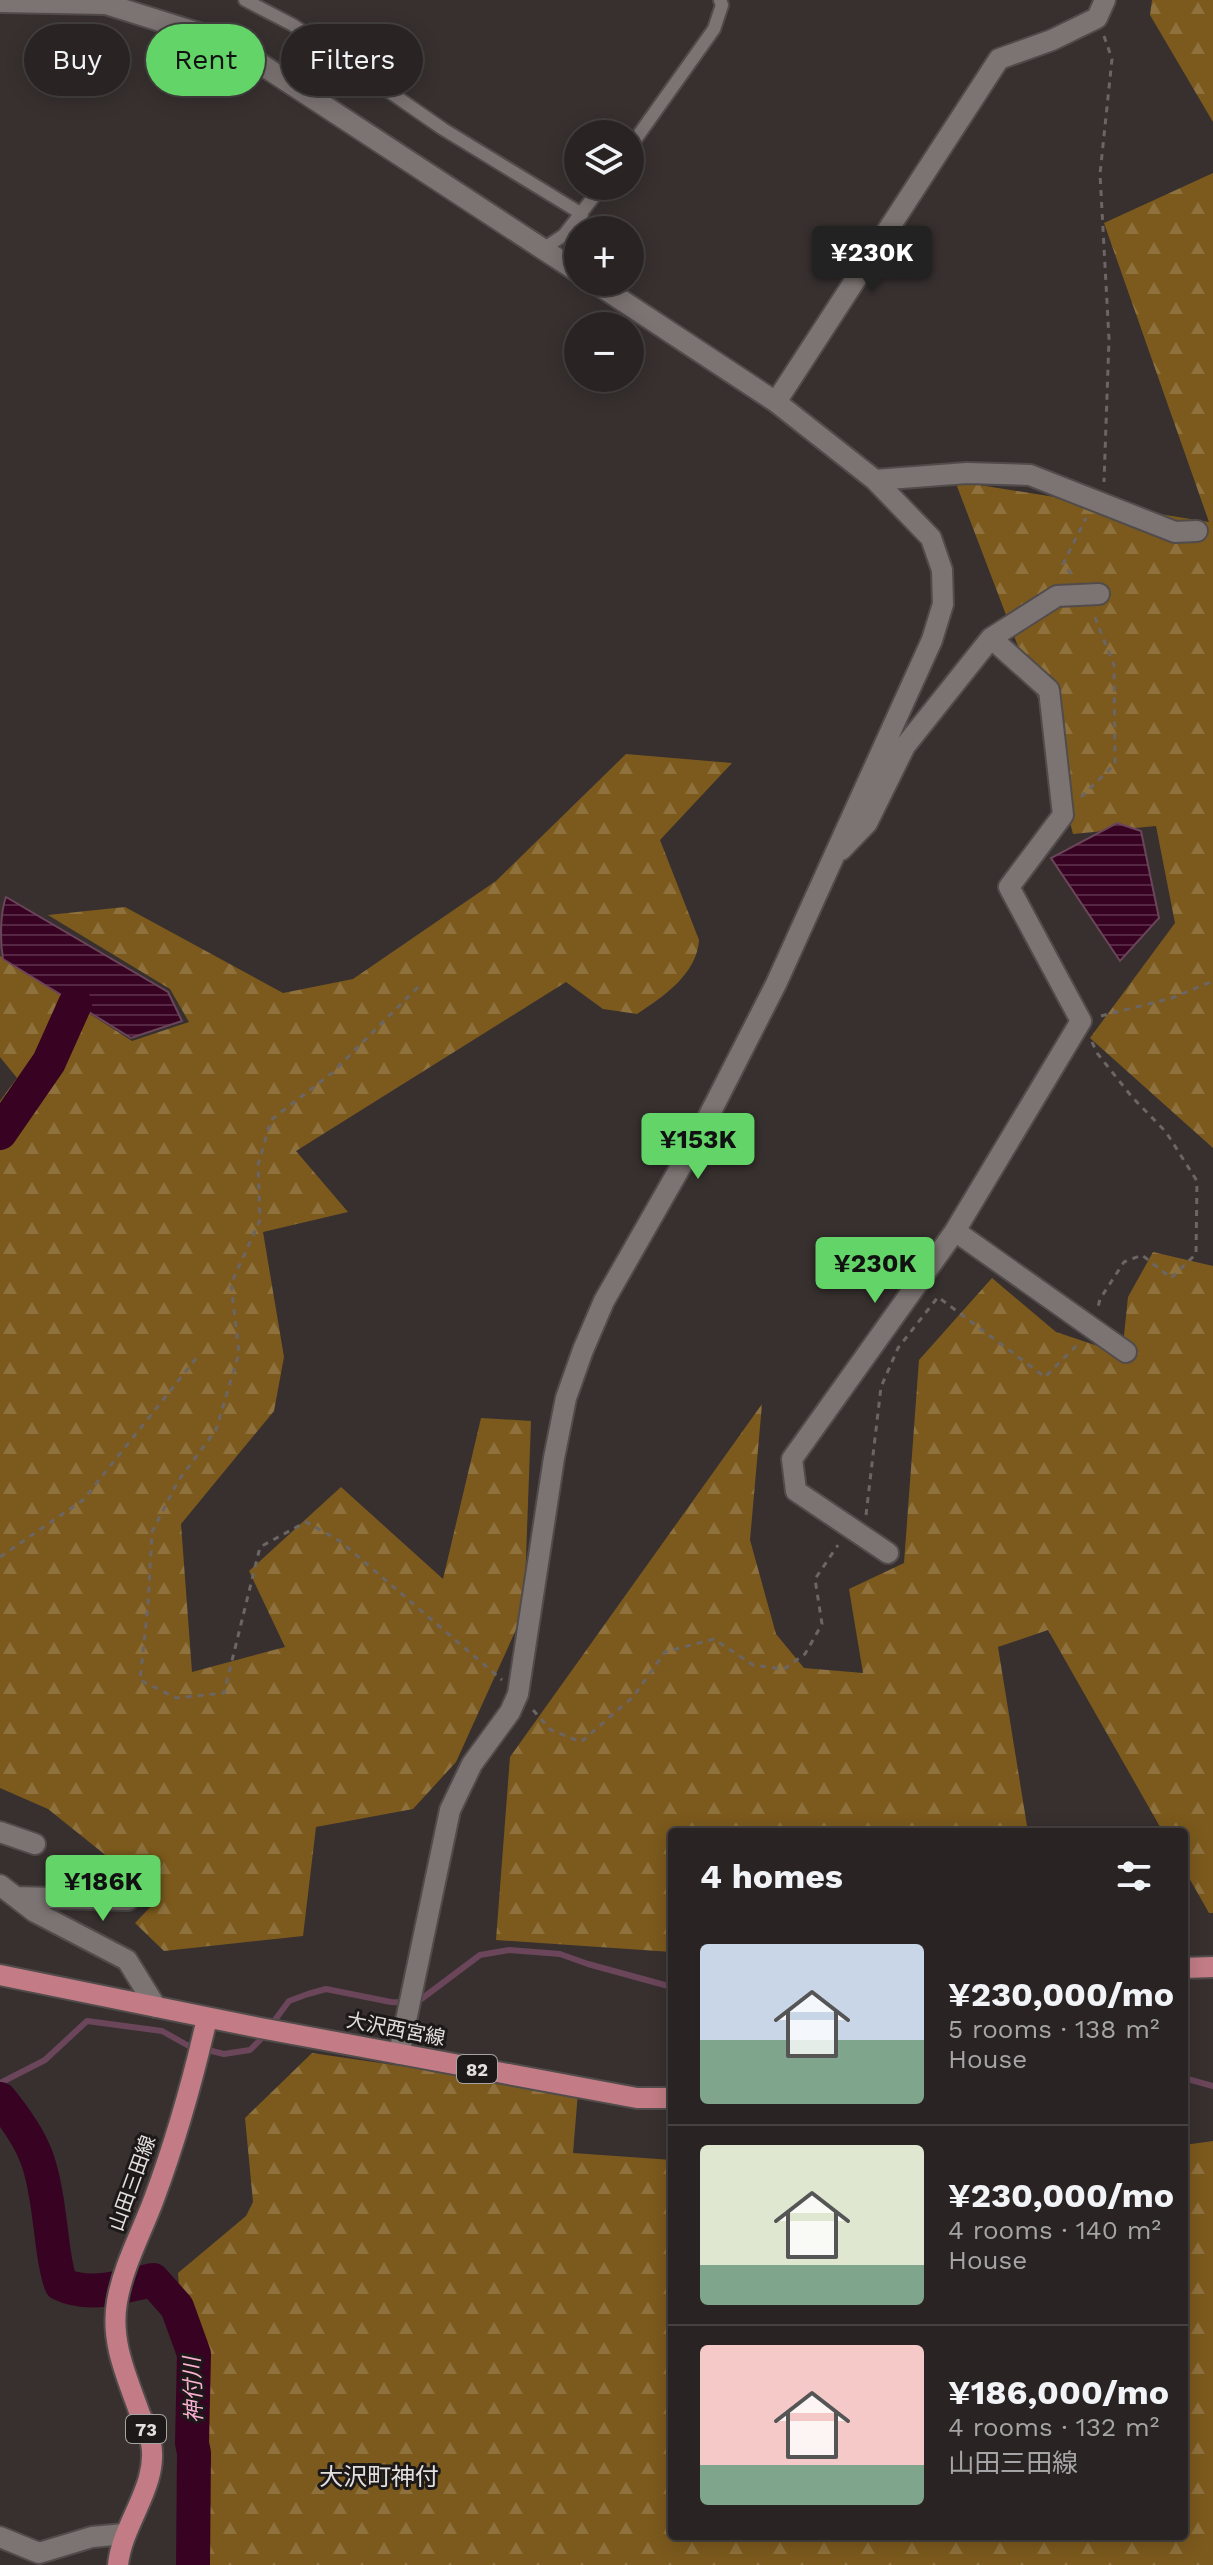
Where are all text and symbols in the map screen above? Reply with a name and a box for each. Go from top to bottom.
chip: Buy [24,24,130,96]
chip: Rent [146,24,265,96]
chip: Filters [281,24,423,96]
map controls [564,120,644,392]
button: layers [564,120,644,200]
button: + [564,216,644,296]
pin: ¥230K [816,226,928,294]
text: ¥230K [831,237,914,267]
button: − [564,312,644,392]
pin: ¥153K [642,1113,754,1181]
text: ¥153K [659,1124,737,1154]
pin: ¥230K [819,1237,931,1305]
text: ¥230K [834,1248,917,1278]
icon: filters [1112,1854,1156,1898]
pin: ¥186K [47,1855,159,1923]
text: 4 homes [700,1856,843,1896]
text: ¥186K [64,1866,142,1896]
text: ¥230,000/mo [948,1974,1174,2014]
icon: home [764,1976,860,2072]
street label: 大沢西宮線 [345,2008,447,2050]
text: 5 rooms · 138 m² [948,2014,1159,2044]
text: House [948,2044,1027,2074]
road number: 82 [457,2055,497,2083]
street label: 山田三田線 [104,2132,160,2234]
text: ¥230,000/mo [948,2175,1174,2215]
icon: home [764,2177,860,2273]
text: 4 rooms · 140 m² [948,2215,1161,2245]
text: House [948,2245,1027,2275]
water label: 神付川 [179,2355,207,2423]
text: ¥186,000/mo [948,2372,1169,2412]
icon: home [764,2377,860,2473]
text: 4 rooms · 132 m² [948,2412,1159,2442]
road number: 73 [126,2415,166,2443]
text: 山田三田線 [948,2448,1078,2478]
district label: 大沢町神付 [319,2463,439,2491]

